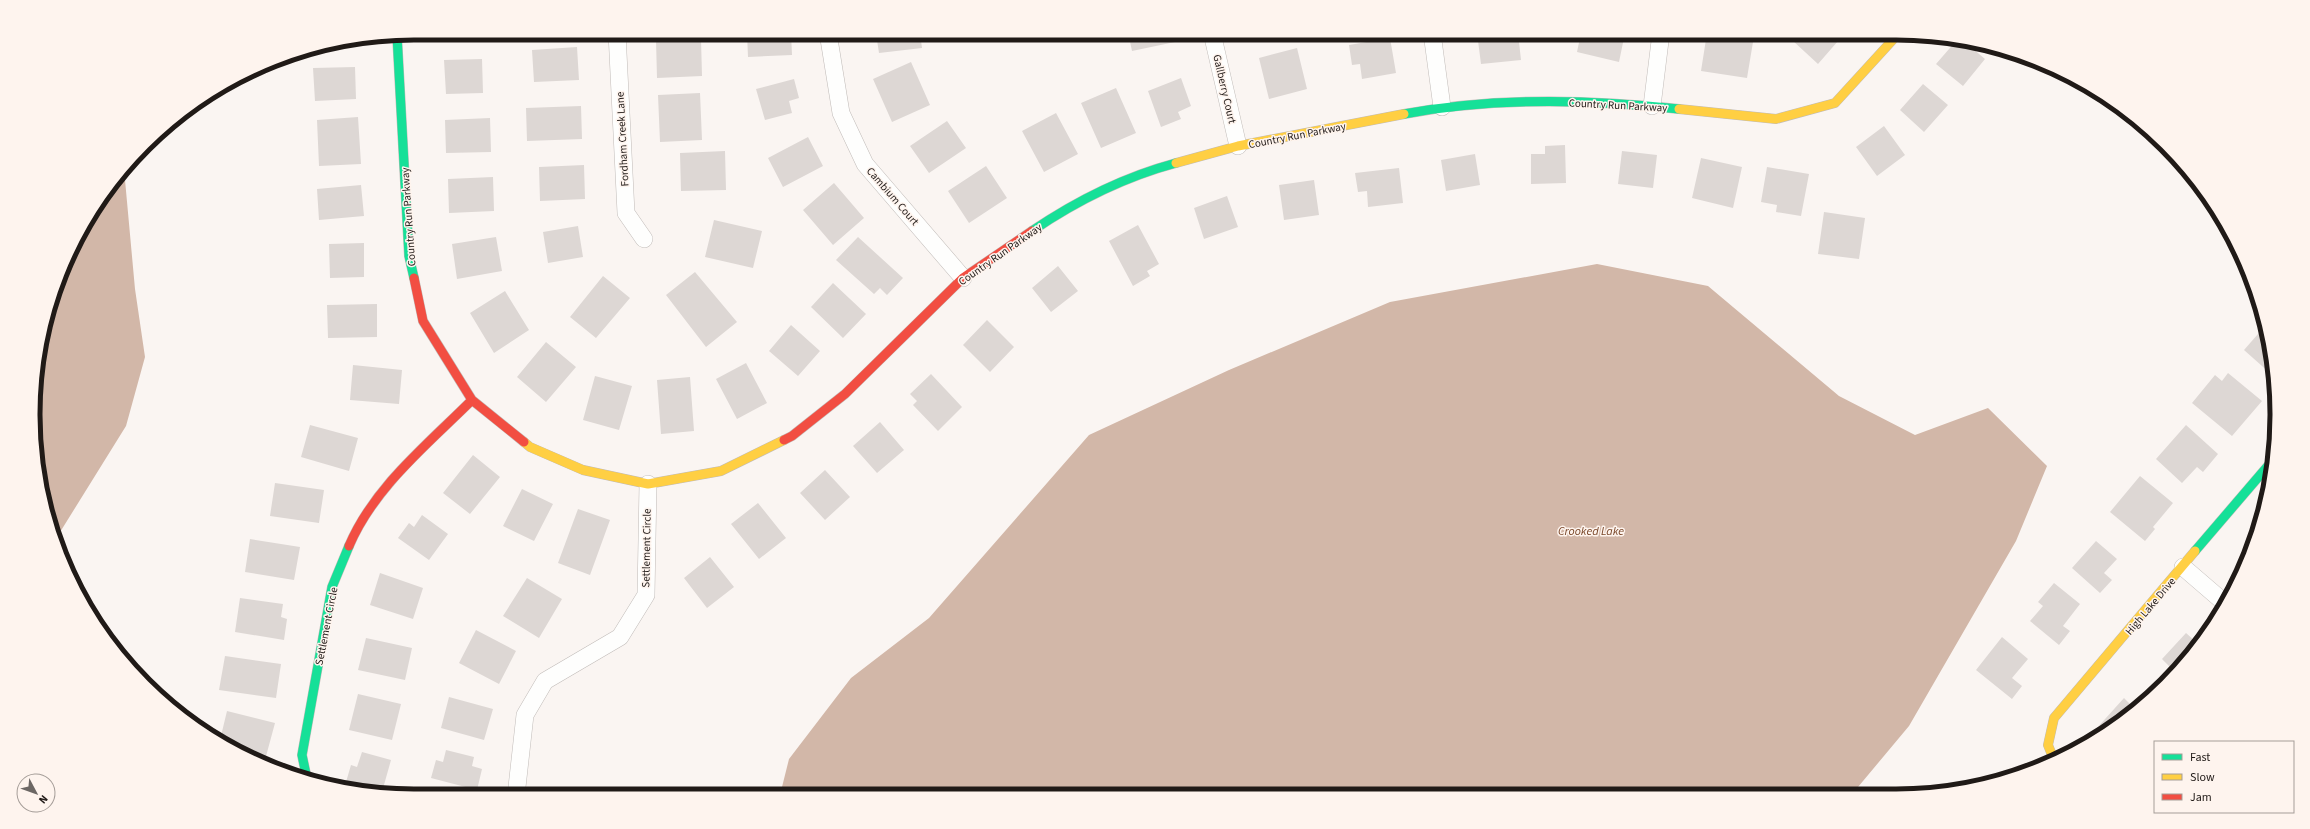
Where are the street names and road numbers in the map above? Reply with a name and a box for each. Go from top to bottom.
street label: Gallberry Court [1209,53,1240,125]
street label: Fordham Creek Lane [613,91,632,187]
street label: Country Run Parkway [1568,95,1668,116]
street label: Country Run Parkway [1247,119,1347,152]
street label: Cambium Court [863,164,922,229]
street label: Country Run Parkway [398,167,419,267]
street label: Country Run Parkway [955,220,1045,289]
street label: Settlement Circle [638,508,655,588]
street label: High Lake Drive [2122,574,2179,638]
street label: Settlement Circle [312,585,342,666]

